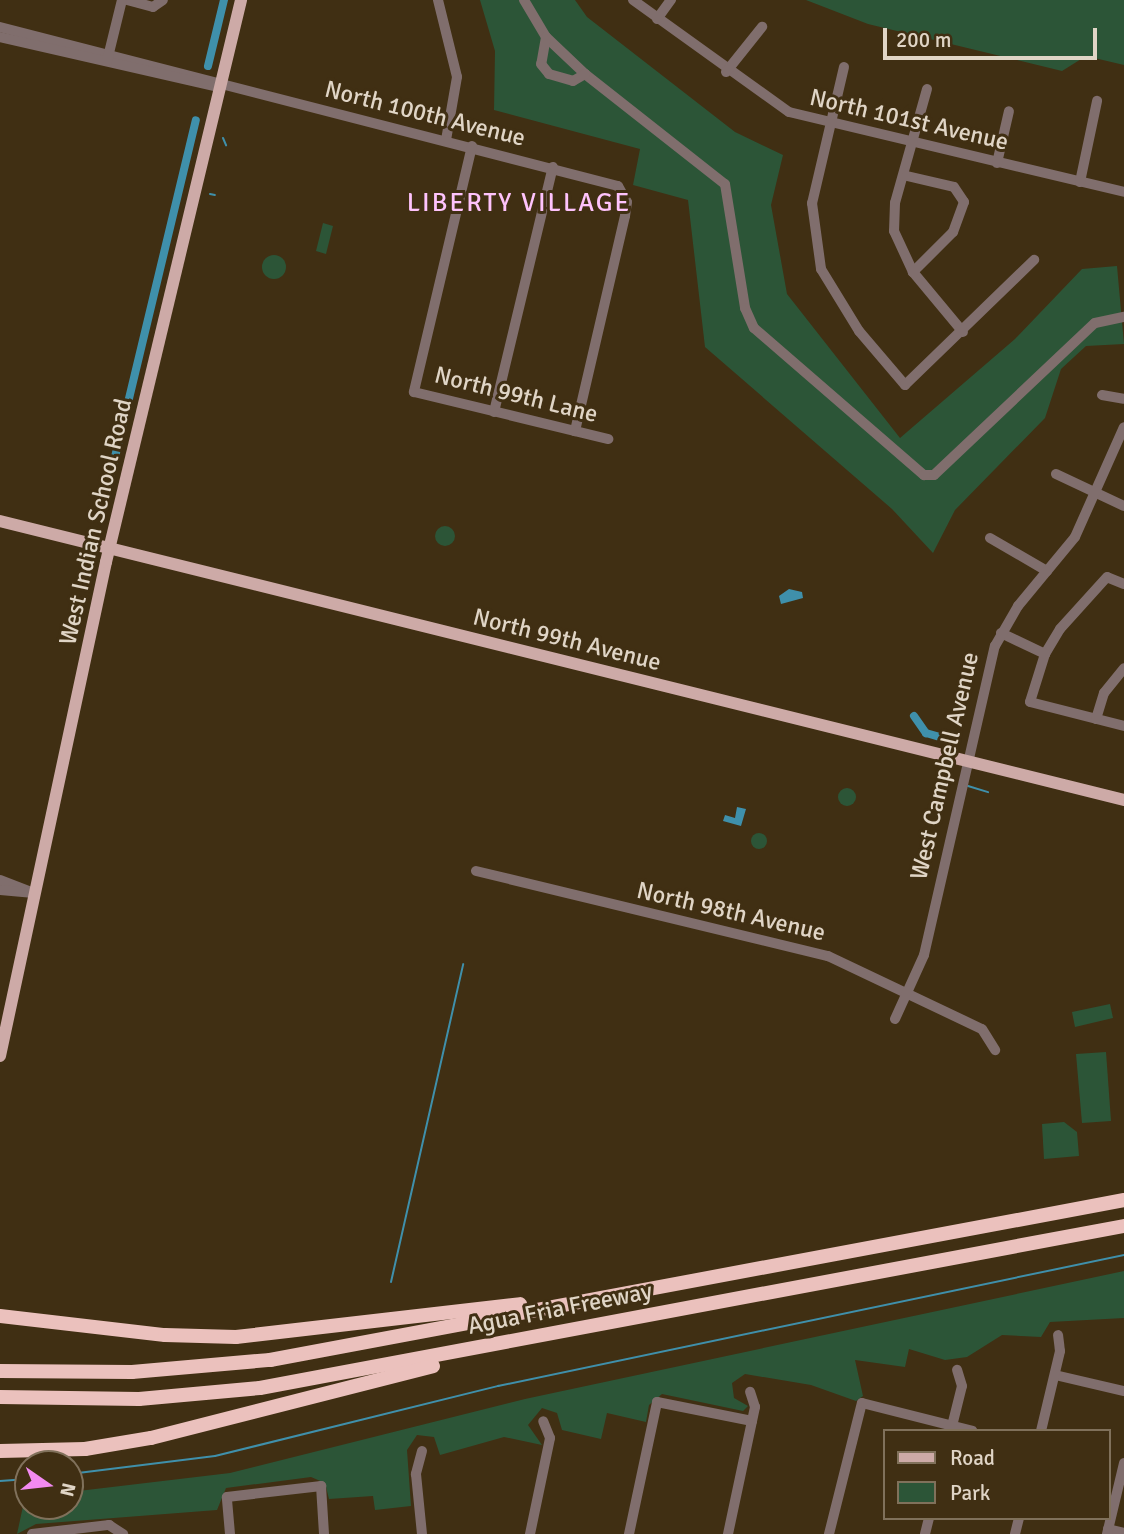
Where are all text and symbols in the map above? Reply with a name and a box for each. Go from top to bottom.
scale bar [886,14,1100,58]
text: 200 m [896,27,951,53]
street label: North 100th Avenue [322,75,528,153]
street label: North 101st Avenue [807,83,1011,157]
district label: LIBERTY VILLAGE [409,188,629,220]
street label: North 99th Lane [431,361,601,429]
street label: West Indian School Road [54,396,138,648]
street label: North 99th Avenue [470,603,664,677]
street label: West Campbell Avenue [905,649,985,883]
street label: North 98th Avenue [634,876,828,948]
street label: Agua Fria Freeway [465,1277,655,1341]
legend [883,1429,1110,1520]
text: Road [950,1445,995,1471]
north arrow [14,1450,84,1520]
text: N [54,1480,81,1499]
text: Park [950,1480,990,1506]

